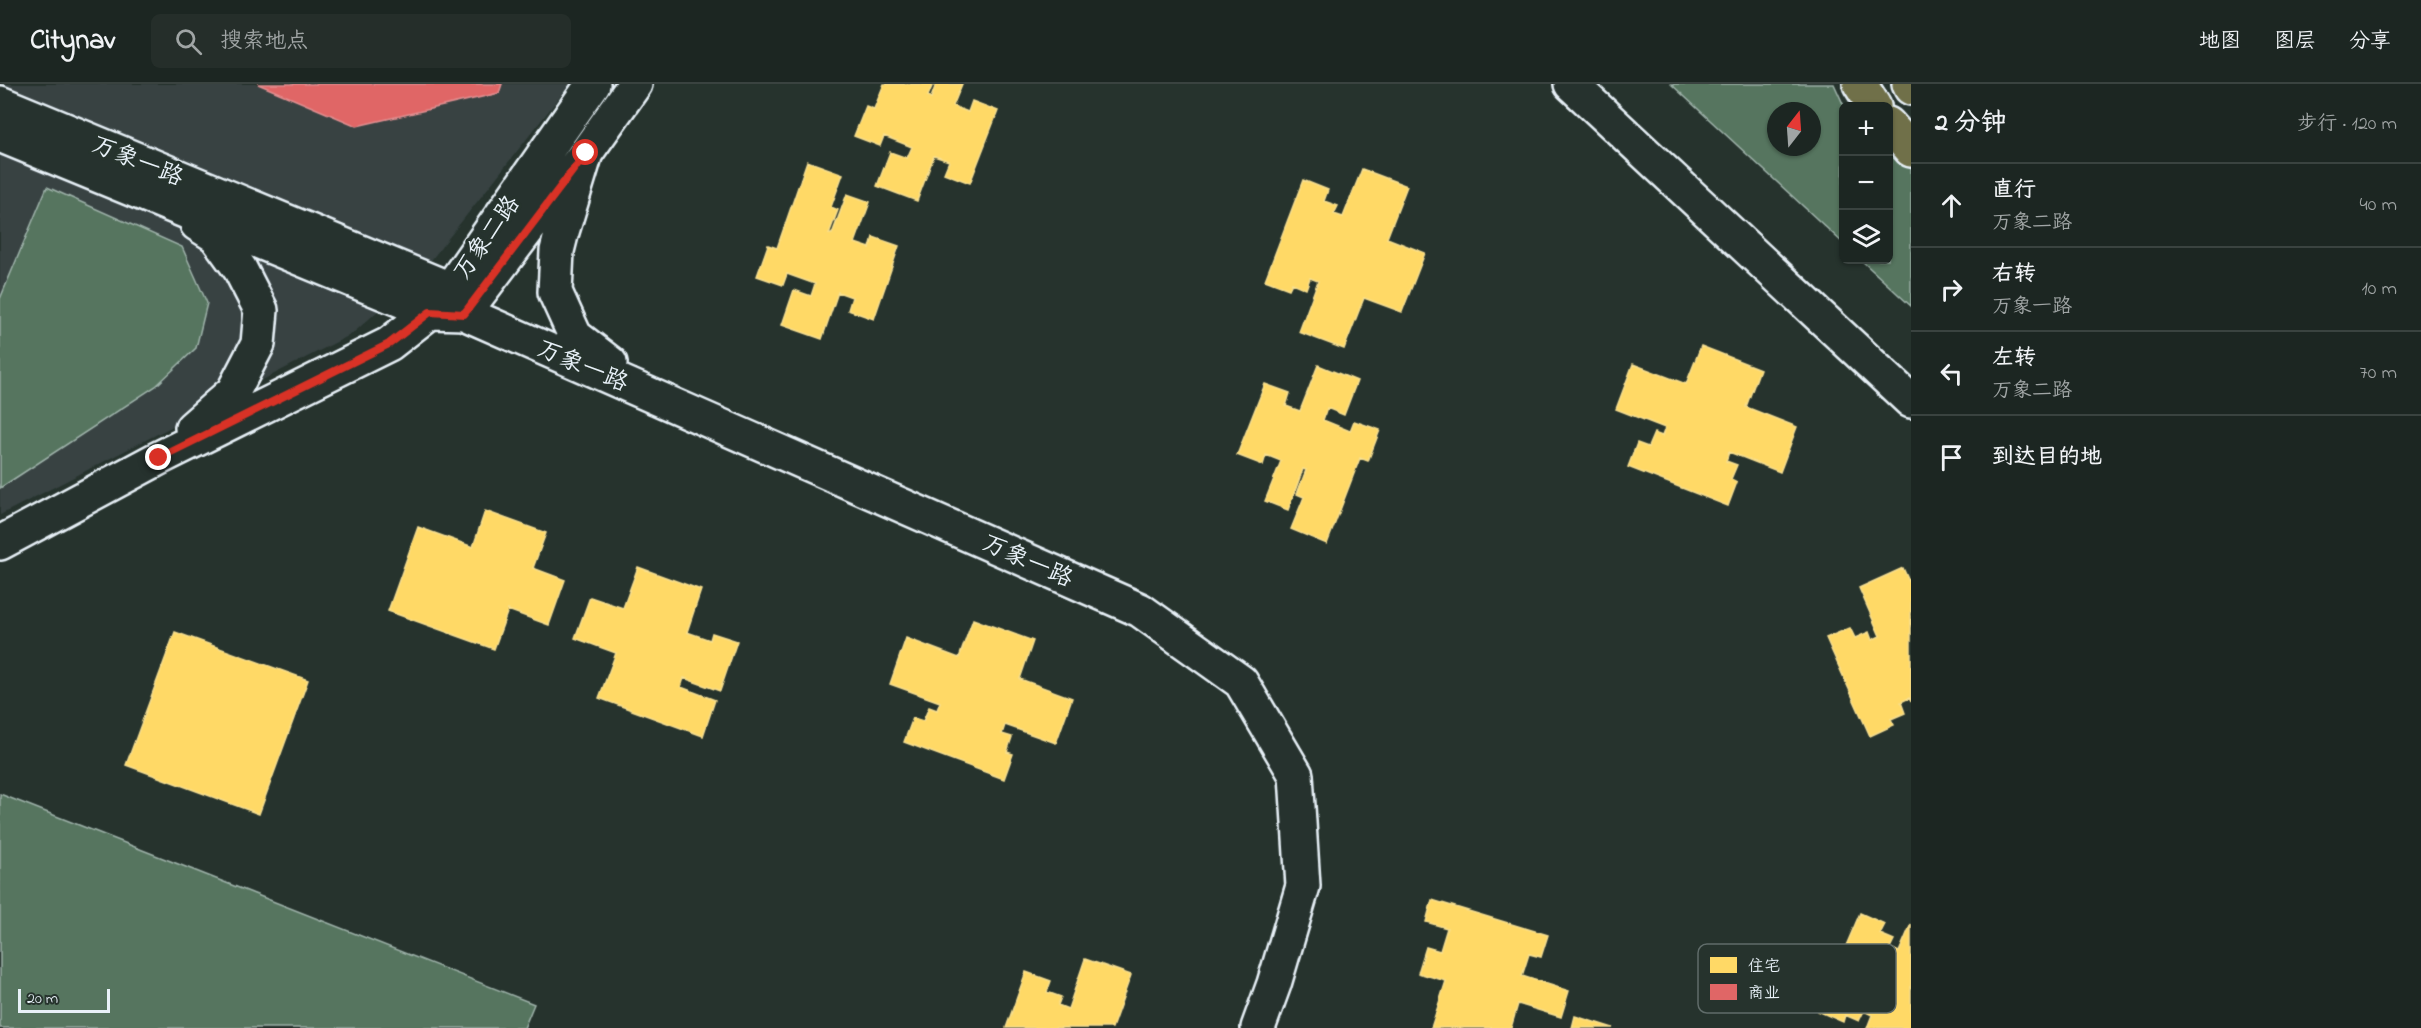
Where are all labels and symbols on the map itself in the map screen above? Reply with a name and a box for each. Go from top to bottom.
north arrow [1767,102,1821,156]
street label: 万象一路 [86,128,188,197]
route start [572,139,598,165]
street label: 万象二路 [446,189,530,288]
street label: 万象一路 [531,332,633,402]
route end [145,444,171,470]
street label: 万象一路 [976,527,1078,598]
legend [1698,944,1896,1013]
text: 住宅 [1748,955,1780,979]
text: 商业 [1748,982,1780,1006]
scale bar [18,986,110,1014]

